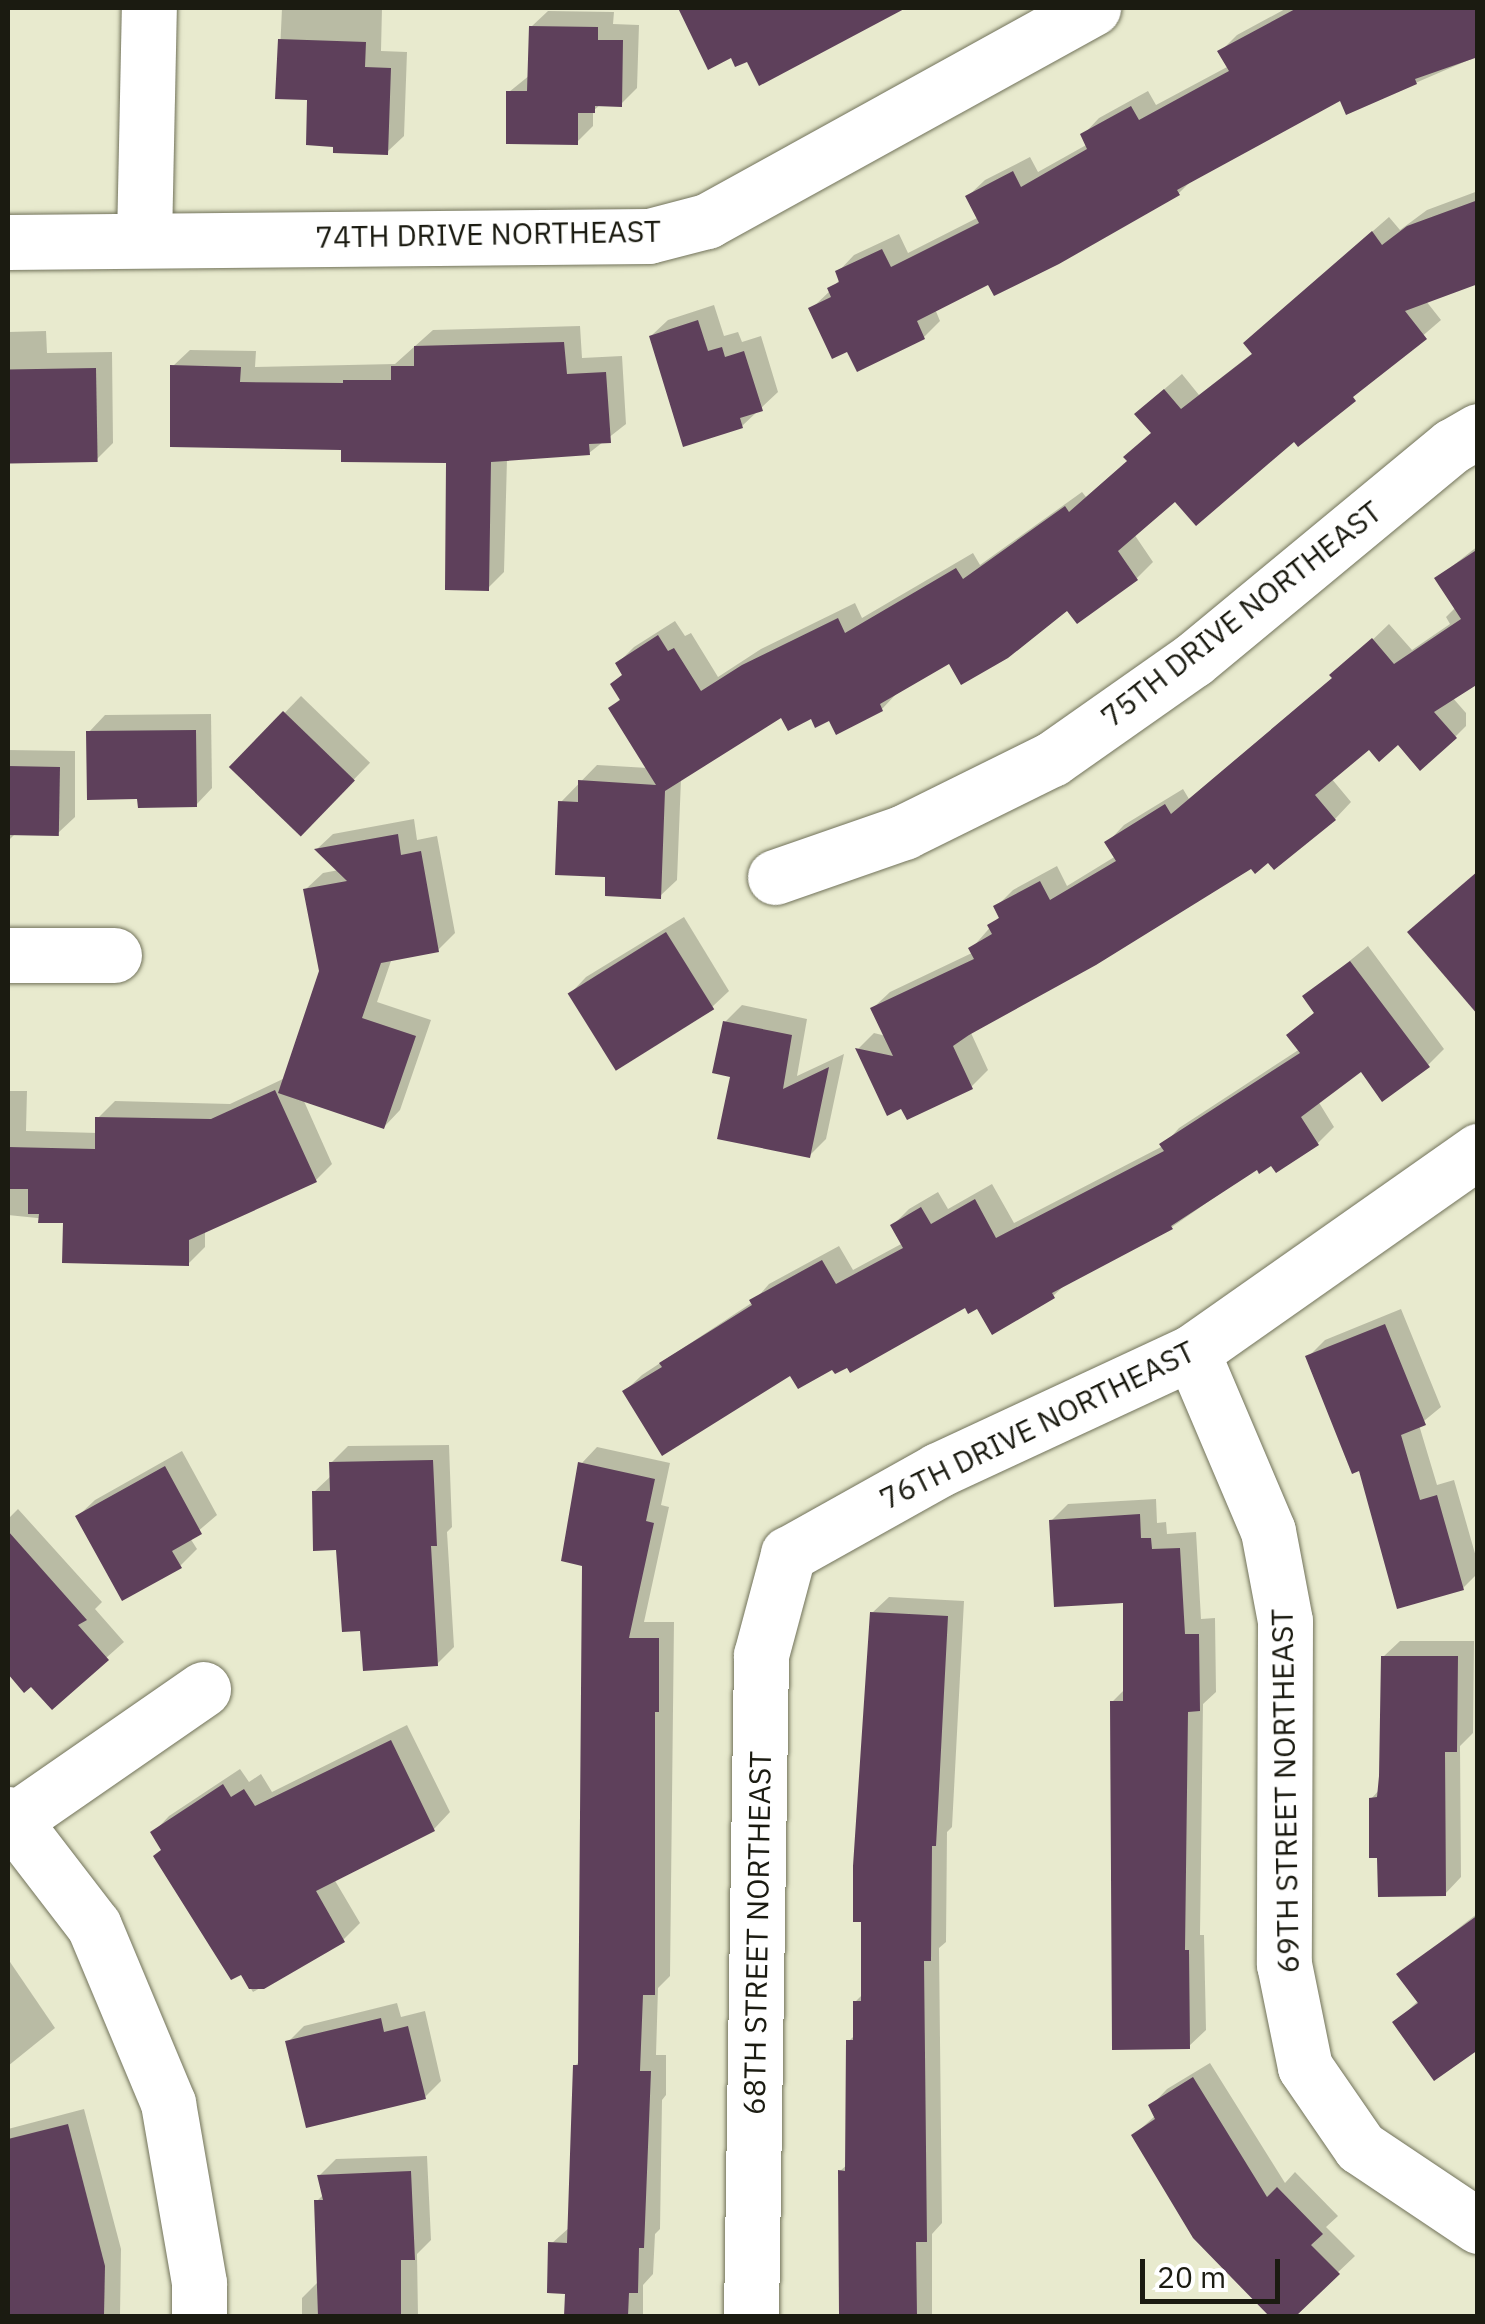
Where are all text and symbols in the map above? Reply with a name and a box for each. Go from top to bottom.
street label: 74TH DRIVE NORTHEAST [315,213,661,255]
street label: 75TH DRIVE NORTHEAST [1094,493,1388,735]
street label: 76TH DRIVE NORTHEAST [874,1333,1200,1517]
street label: 69TH STREET NORTHEAST [1264,1609,1306,1973]
street label: 68TH STREET NORTHEAST [736,1751,778,2115]
scale bar [1145,2239,1285,2301]
text: 20 m [1157,2257,1226,2296]

